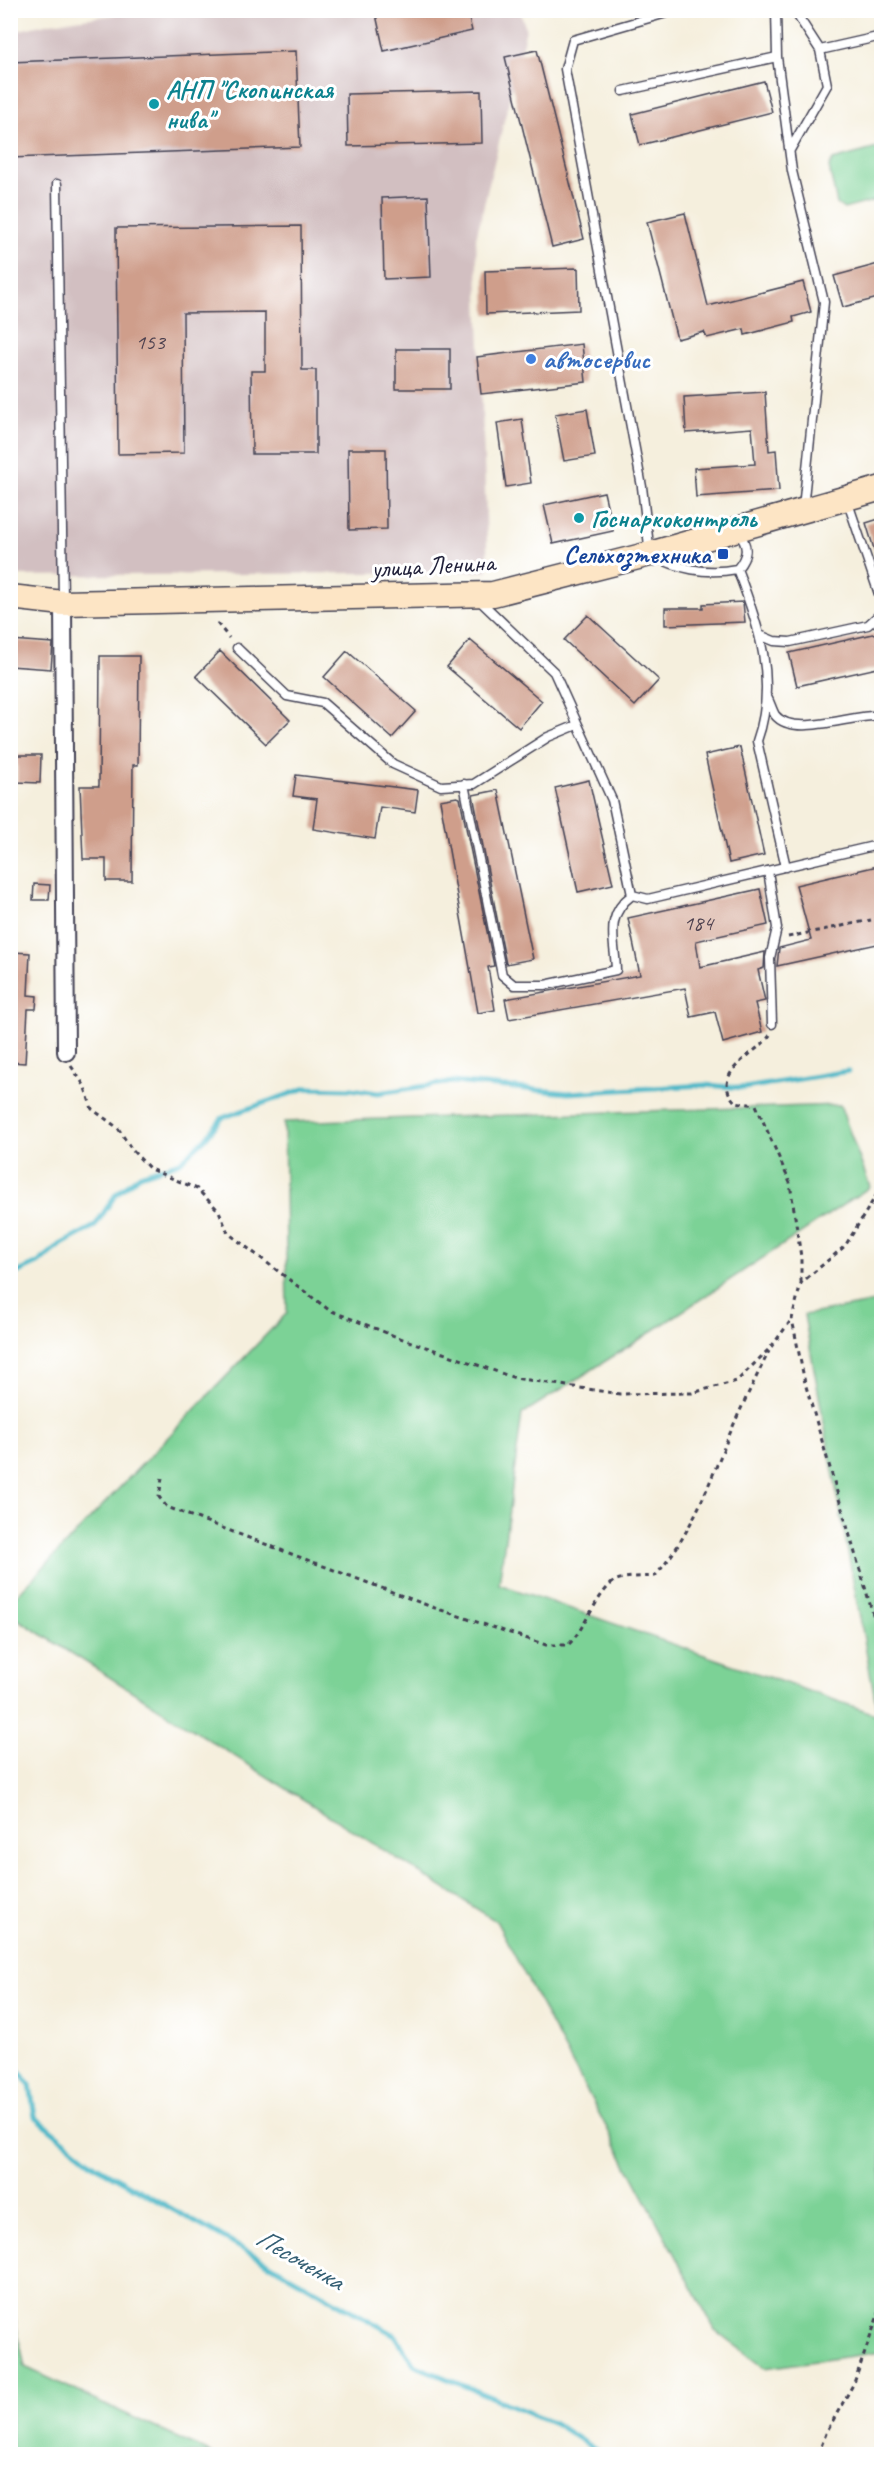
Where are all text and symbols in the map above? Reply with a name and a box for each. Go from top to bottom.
place label: АНП "Скопинская нива" [166,73,335,136]
marker: АНП "Скопинская нива" [147,97,161,111]
house number: 153 [135,328,167,356]
place label: автосервис [543,343,650,376]
marker: автосервис [524,352,538,366]
place label: Госнаркоконтроль [591,502,758,535]
marker: Госнаркоконтроль [572,511,586,525]
place label: Сельхозтехника [564,538,713,571]
street label: улица Ленина [368,546,498,585]
marker: Сельхозтехника [716,547,730,561]
house number: 184 [683,909,715,937]
water label: Песоченка [250,2220,352,2299]

